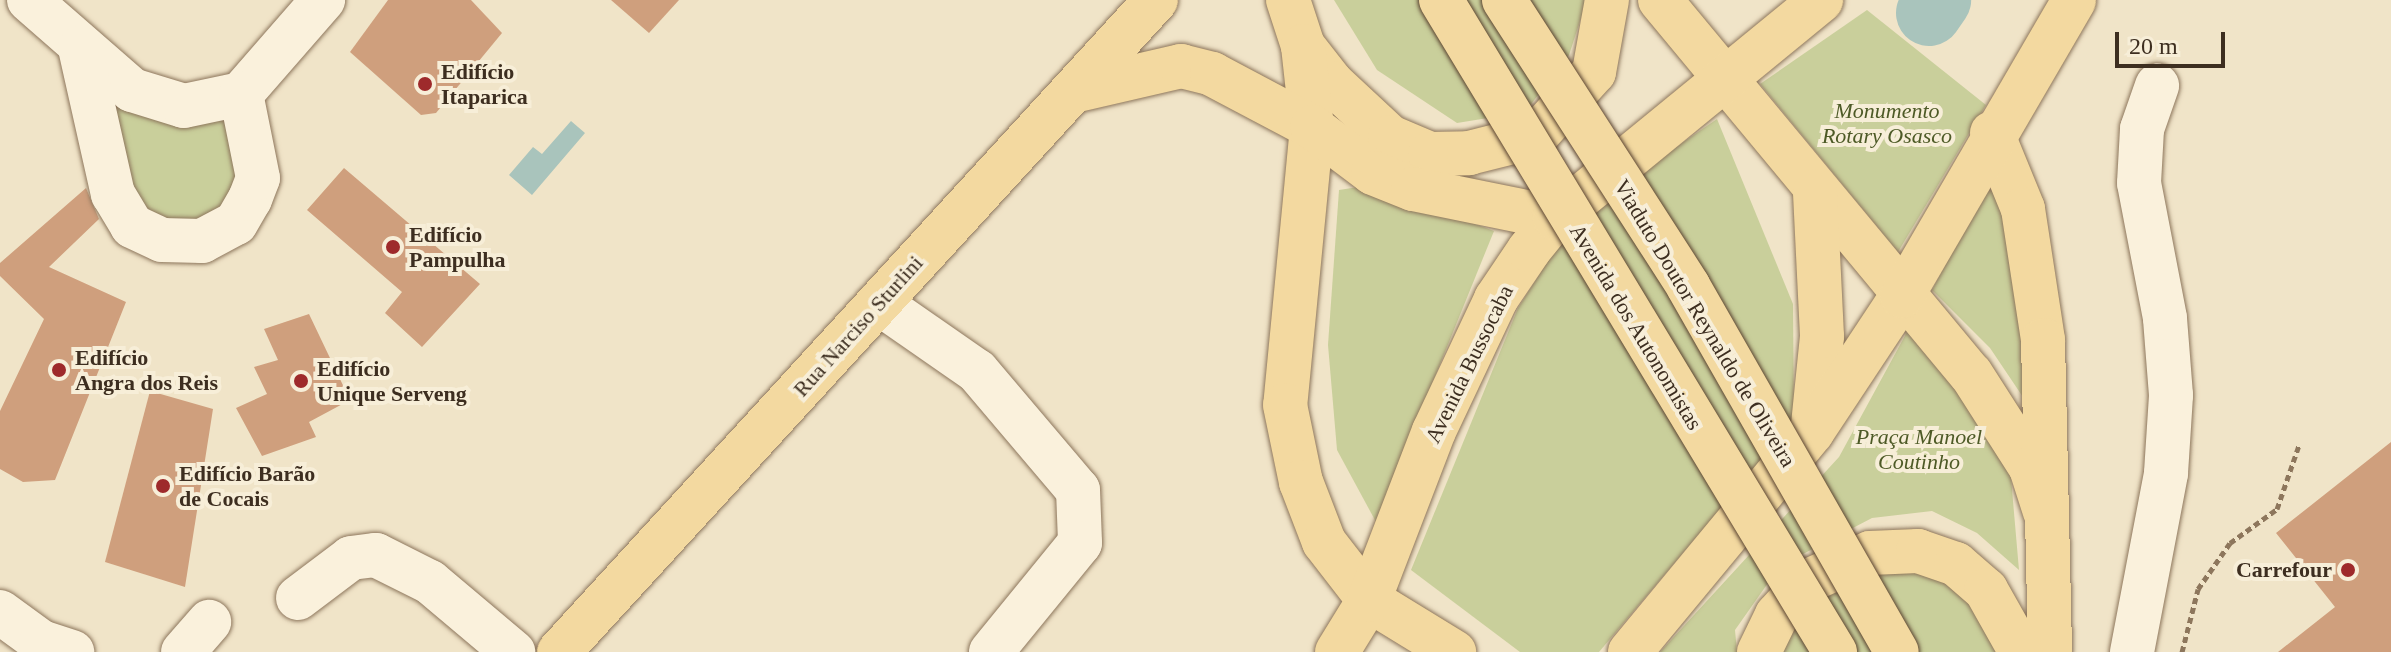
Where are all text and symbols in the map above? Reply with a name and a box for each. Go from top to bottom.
scale bar [2119,16,2229,66]
text: 20 m [2129,33,2178,59]
place label: Edifício Itaparica [441,58,528,110]
marker: Edifício Itaparica [416,75,434,93]
park label: Monumento Rotary Osasco [1822,97,1952,148]
street label: Viaduto Doutor Reynaldo de Oliveira [1608,174,1802,472]
street label: Avenida dos Autonomistas [1564,219,1708,435]
place label: Edifício Pampulha [409,221,506,272]
marker: Edifício Pampulha [384,238,402,256]
street label: Rua Narciso Sturlini [788,250,928,402]
street label: Avenida Bussocaba [1419,281,1519,447]
place label: Edifício Angra dos Reis [75,344,218,396]
place label: Edifício Unique Serveng [317,355,467,406]
marker: Edifício Angra dos Reis [50,361,68,379]
marker: Edifício Unique Serveng [292,372,310,390]
park label: Praça Manoel Coutinho [1856,423,1982,474]
place label: Edifício Barão de Cocais [179,460,315,512]
marker: Edifício Barão de Cocais [154,477,172,495]
place label: Carrefour [2236,557,2332,583]
marker: Carrefour [2339,561,2357,579]

